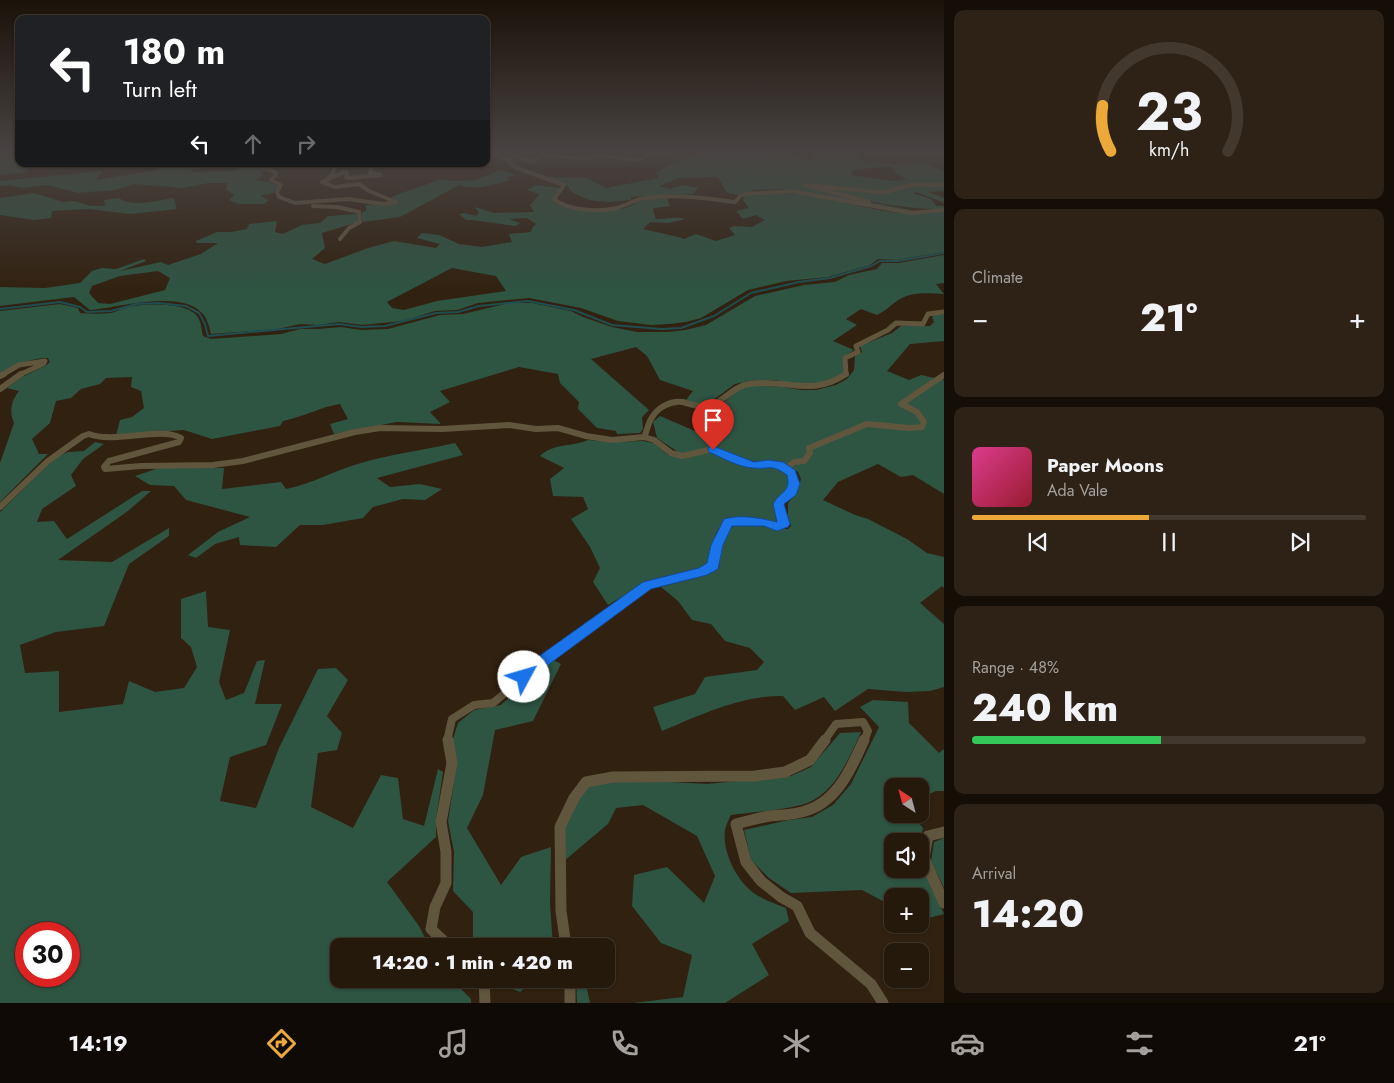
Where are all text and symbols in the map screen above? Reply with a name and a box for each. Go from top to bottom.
text: 180 m [123,27,225,77]
icon: left [40,35,105,100]
text: Turn left [123,73,197,105]
text: 23 [1136,74,1202,150]
icon: left [186,130,214,158]
icon: ahead [239,130,267,158]
icon: right [292,130,320,158]
text: km/h [1149,137,1189,163]
text: Climate [972,266,1023,289]
text: 21° [1140,290,1197,345]
text: − [972,298,989,339]
text: + [1349,298,1366,339]
pin [692,399,734,450]
icon: arrive [699,406,727,434]
text: Paper Moons [1047,452,1164,479]
text: Ada Vale [1047,479,1108,502]
icon: previous [1024,528,1052,556]
icon: pause [1155,528,1183,556]
icon: next [1286,528,1314,556]
position arrow [497,650,549,702]
text: Range · 48% [972,656,1059,679]
text: 240 km [972,680,1118,735]
north arrow [884,778,929,822]
map controls [884,778,929,988]
button: sound [884,833,929,878]
text: Arrival [972,862,1016,885]
text: 14:20 [972,886,1084,941]
button: + [884,888,929,933]
speed limit sign: 30 [15,922,80,987]
button: − [884,943,929,988]
text: 14:20 · 1 min · 420 m [372,949,573,976]
icon: directions [264,1026,299,1061]
icon: music [436,1026,471,1061]
icon: phone [607,1026,642,1061]
icon: climate [779,1026,814,1061]
icon: car [950,1026,985,1061]
icon: filters [1122,1026,1157,1061]
text: 14:19 [68,1027,128,1059]
text: 21° [1294,1027,1326,1059]

